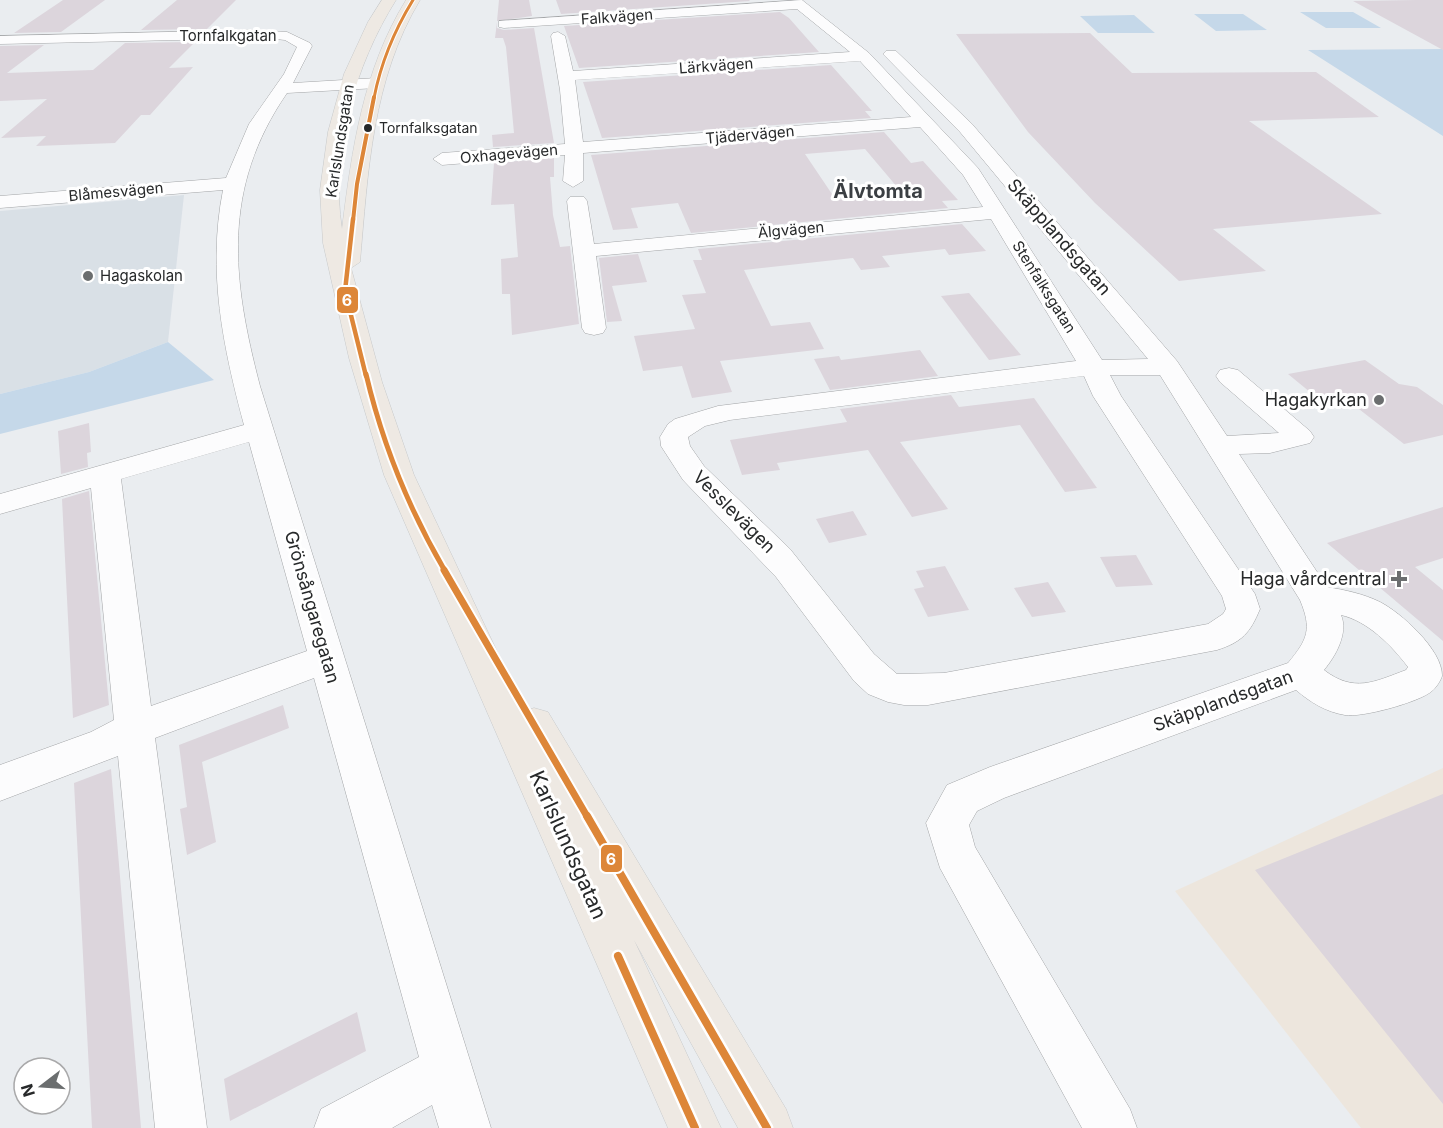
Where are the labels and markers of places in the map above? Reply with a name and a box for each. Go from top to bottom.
place label: Tornfalksgatan [379,119,478,136]
marker: Tornfalksgatan [362,122,374,134]
place label: Hagaskolan [100,266,183,285]
marker: Hagaskolan [81,269,95,283]
place label: Hagakyrkan [1265,389,1367,410]
marker: Hagakyrkan [1372,393,1386,407]
place label: Haga vårdcentral [1240,568,1386,589]
marker: Haga vårdcentral [1390,570,1408,588]

